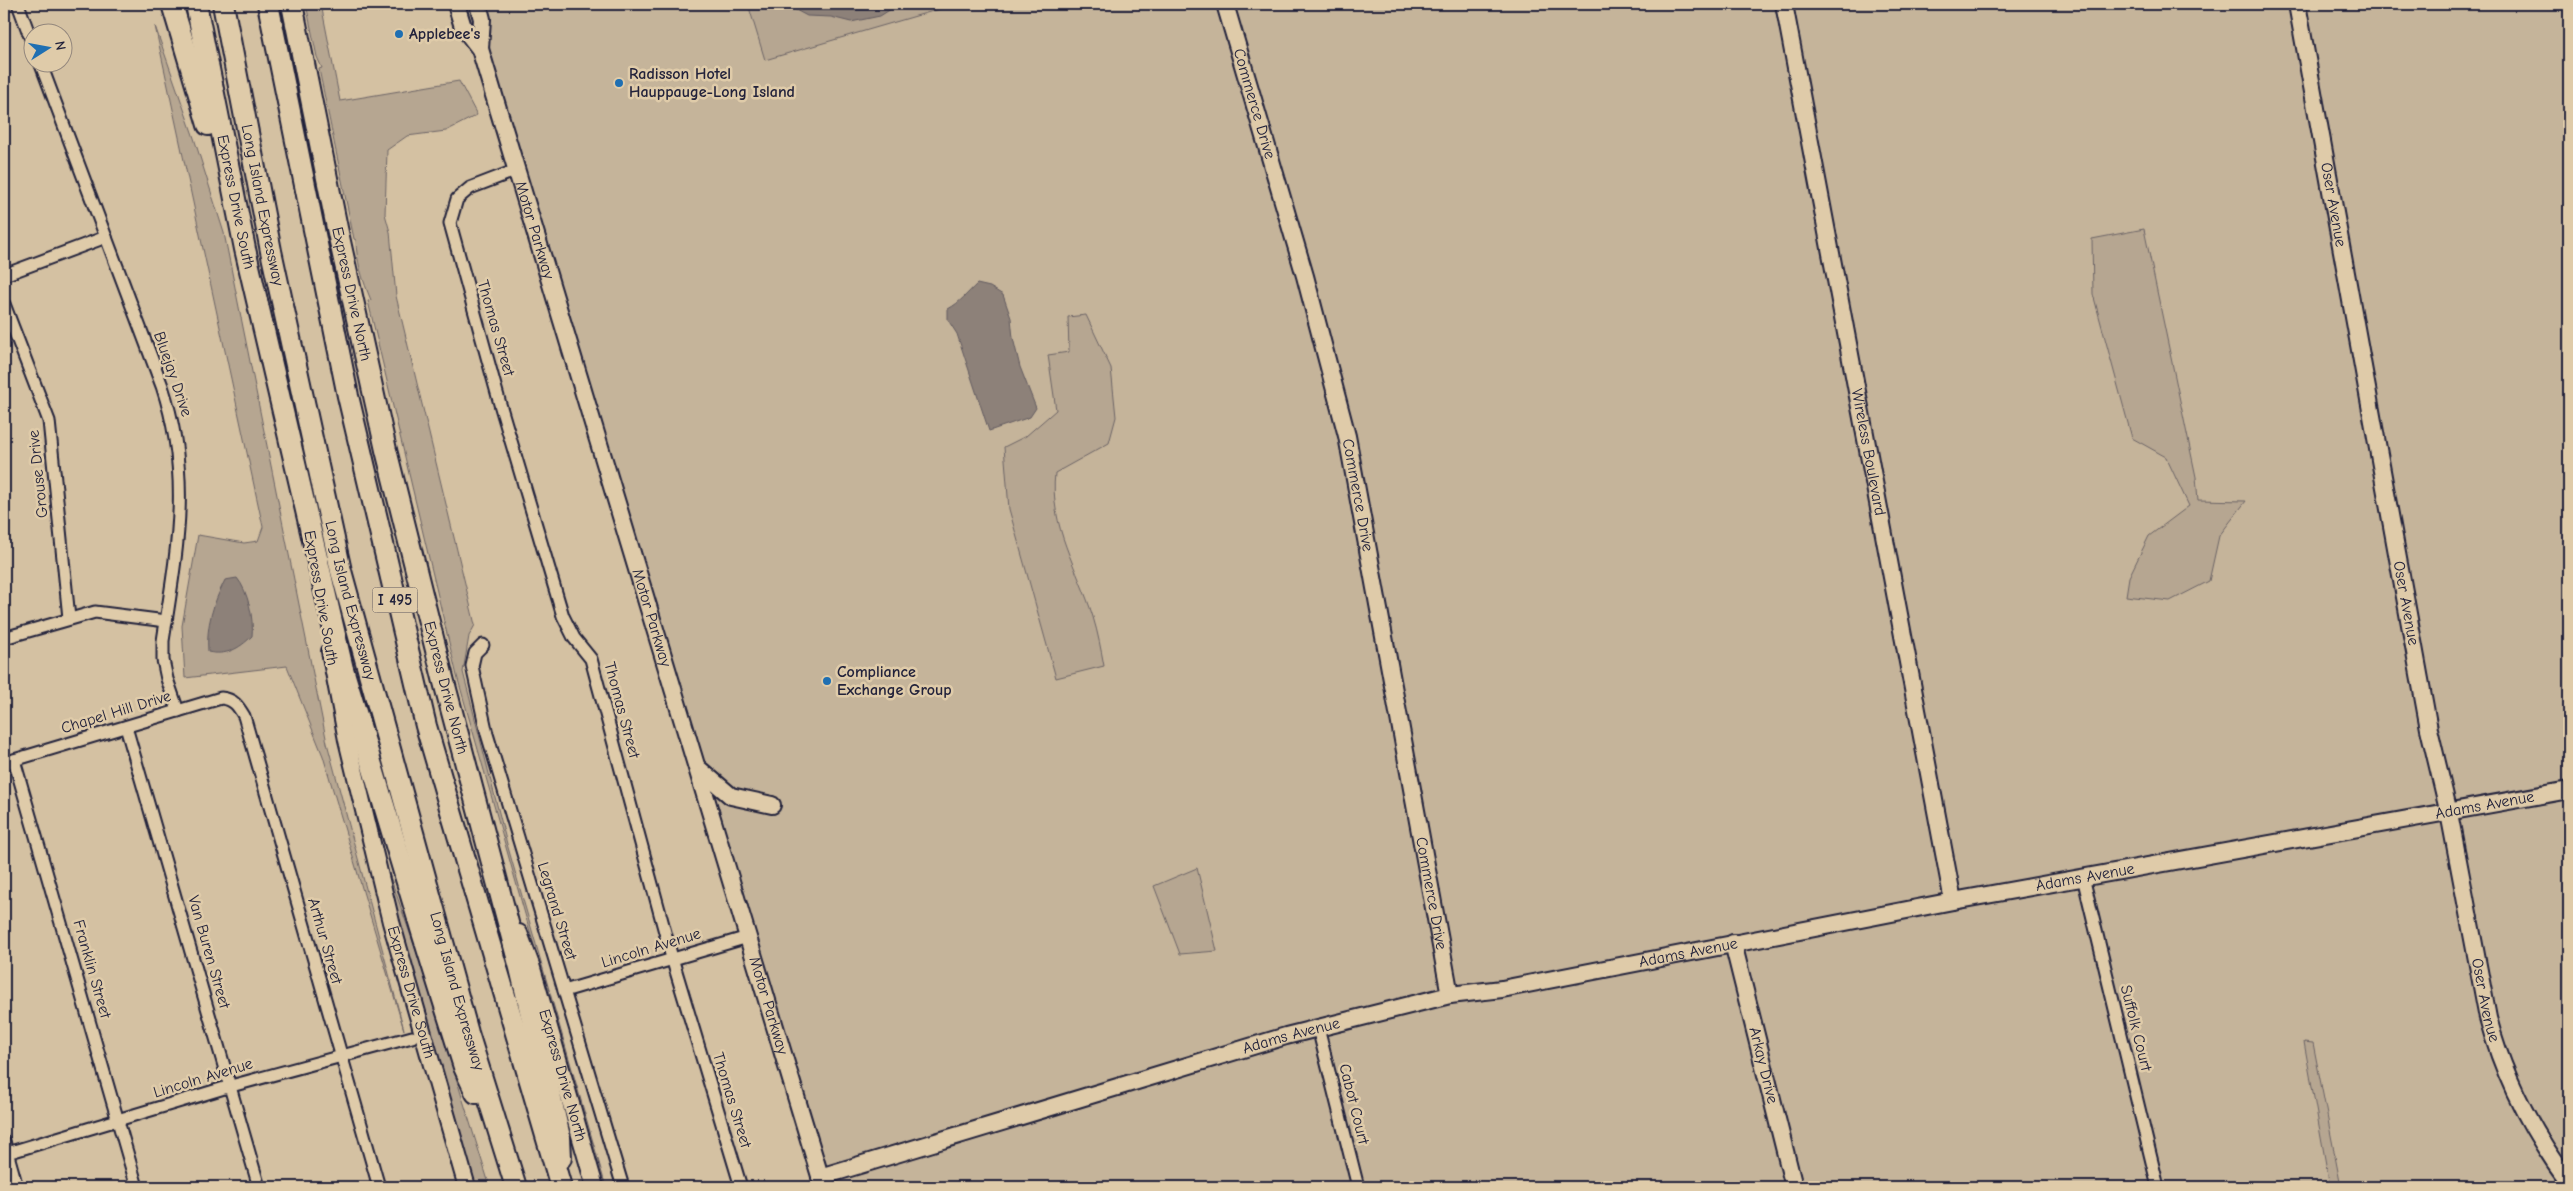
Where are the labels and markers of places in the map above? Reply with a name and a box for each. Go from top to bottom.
place label: Applebee's [409,25,481,43]
marker: Applebee's [393,28,405,40]
place label: Radisson Hotel Hauppauge-Long Island [629,65,795,101]
marker: Radisson Hotel Hauppauge-Long Island [613,77,625,89]
place label: Compliance Exchange Group [837,663,952,699]
marker: Compliance Exchange Group [821,675,833,687]

